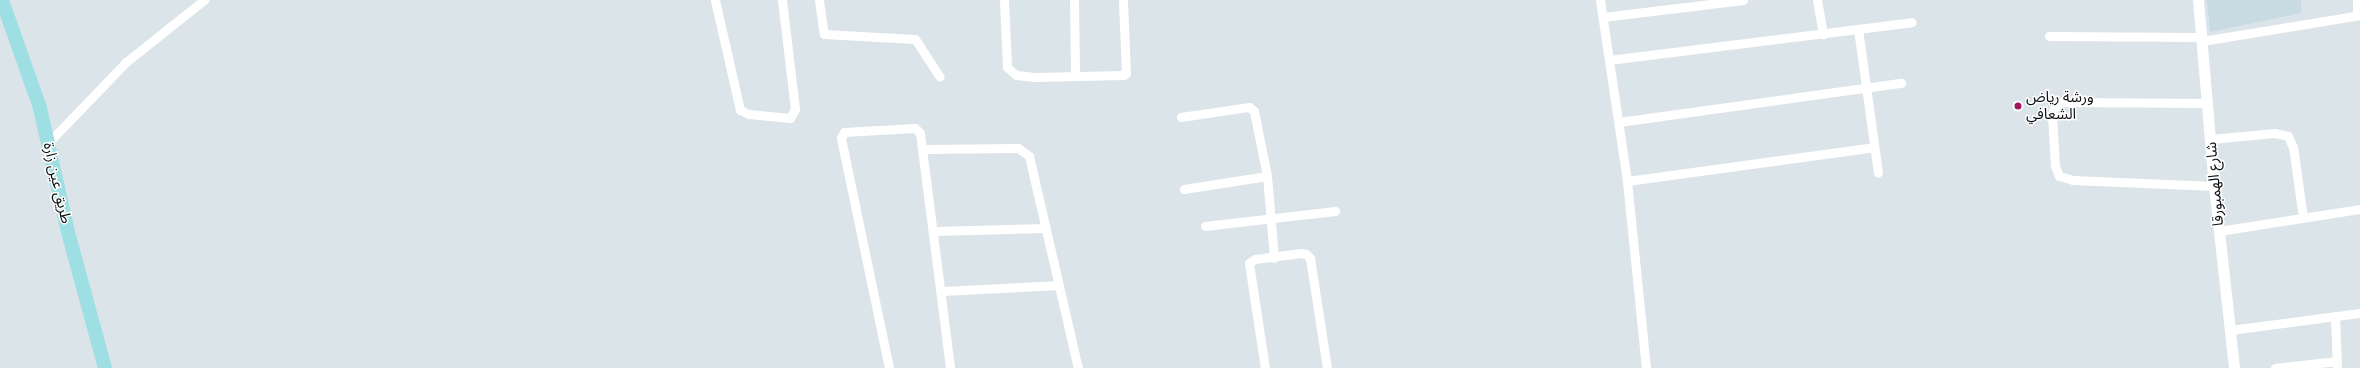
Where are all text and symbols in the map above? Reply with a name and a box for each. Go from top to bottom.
place label: ورشة رياض الشعافي [2026,88,2094,123]
marker: ورشة رياض الشعافي [2013,101,2023,111]
street label: طريق عين زارة [39,141,75,225]
street label: شارع الهمبورقا [2202,141,2228,227]

